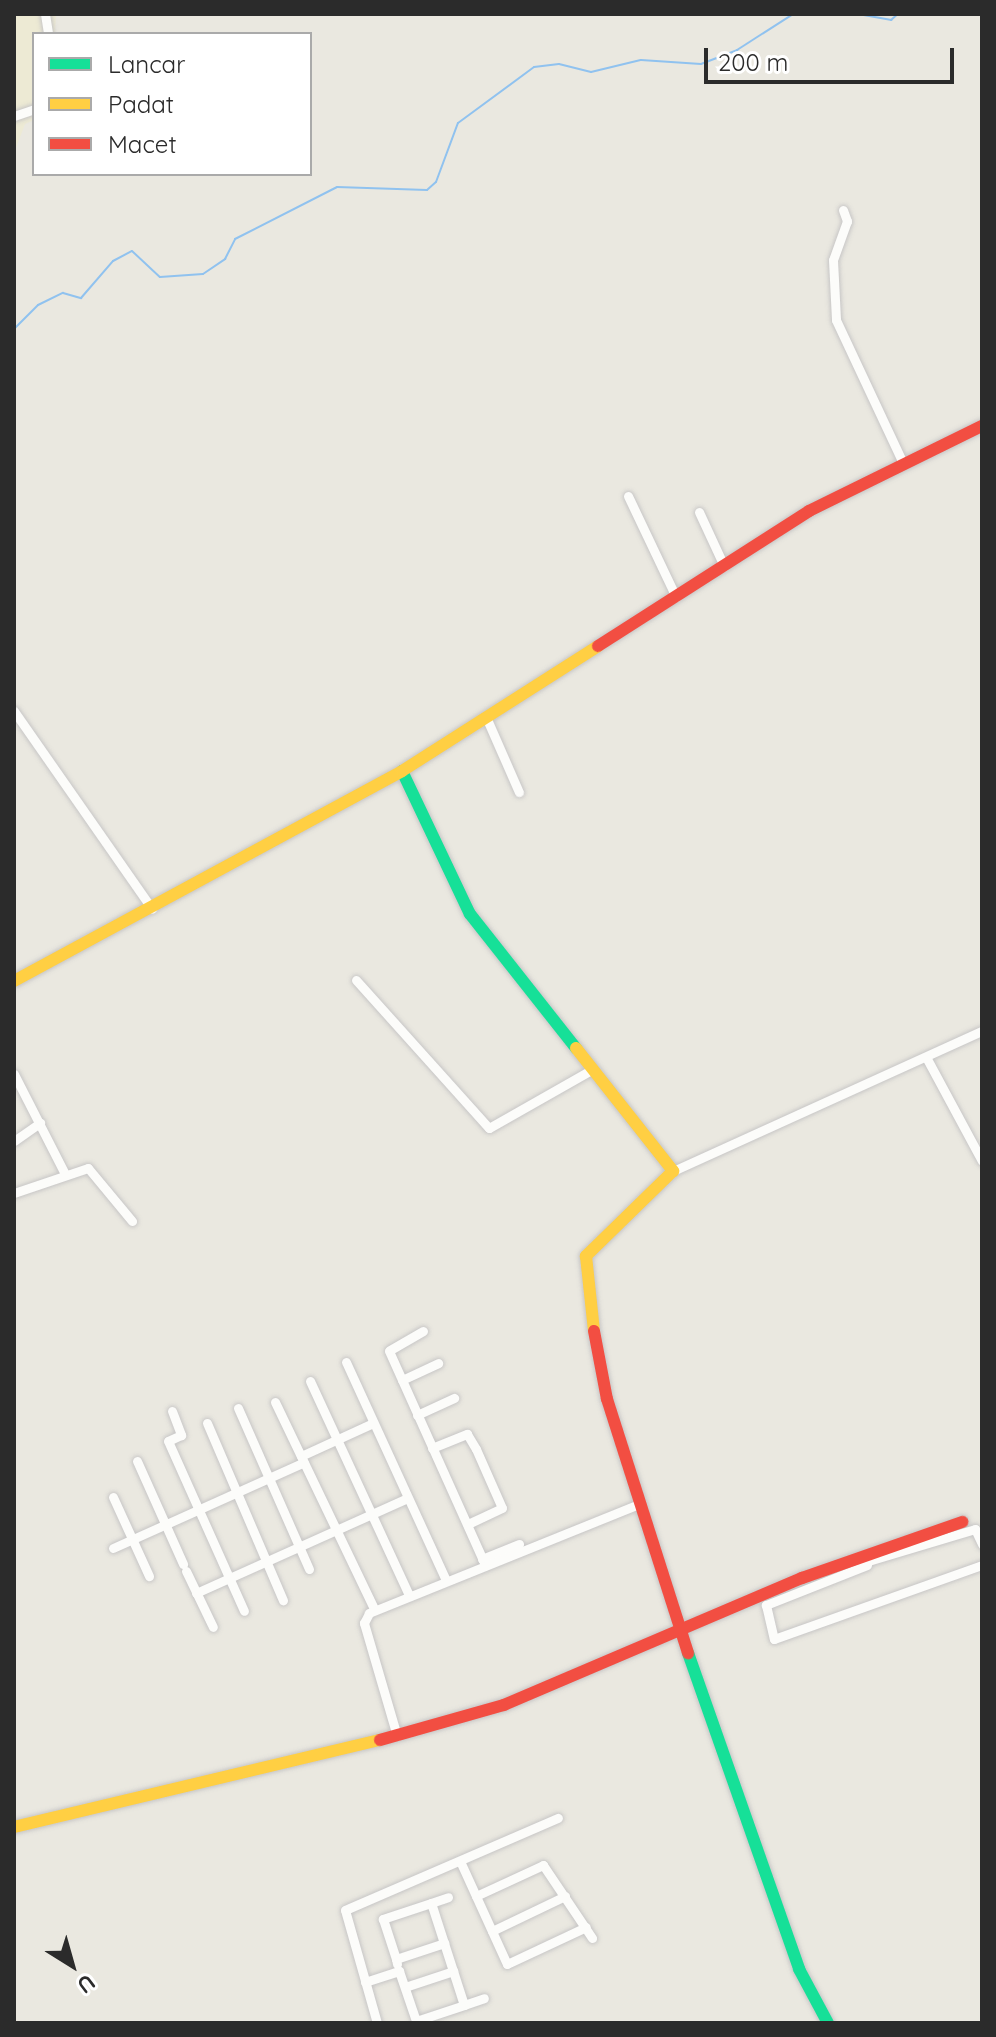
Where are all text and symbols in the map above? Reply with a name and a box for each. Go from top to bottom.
legend [32,32,312,176]
scale bar [708,32,958,82]
text: 200 m [718,47,788,77]
text: Lancar [108,49,185,79]
text: Padat [108,89,174,119]
text: Macet [108,129,177,159]
north arrow [32,1925,112,2005]
text: U [72,1968,101,2000]

